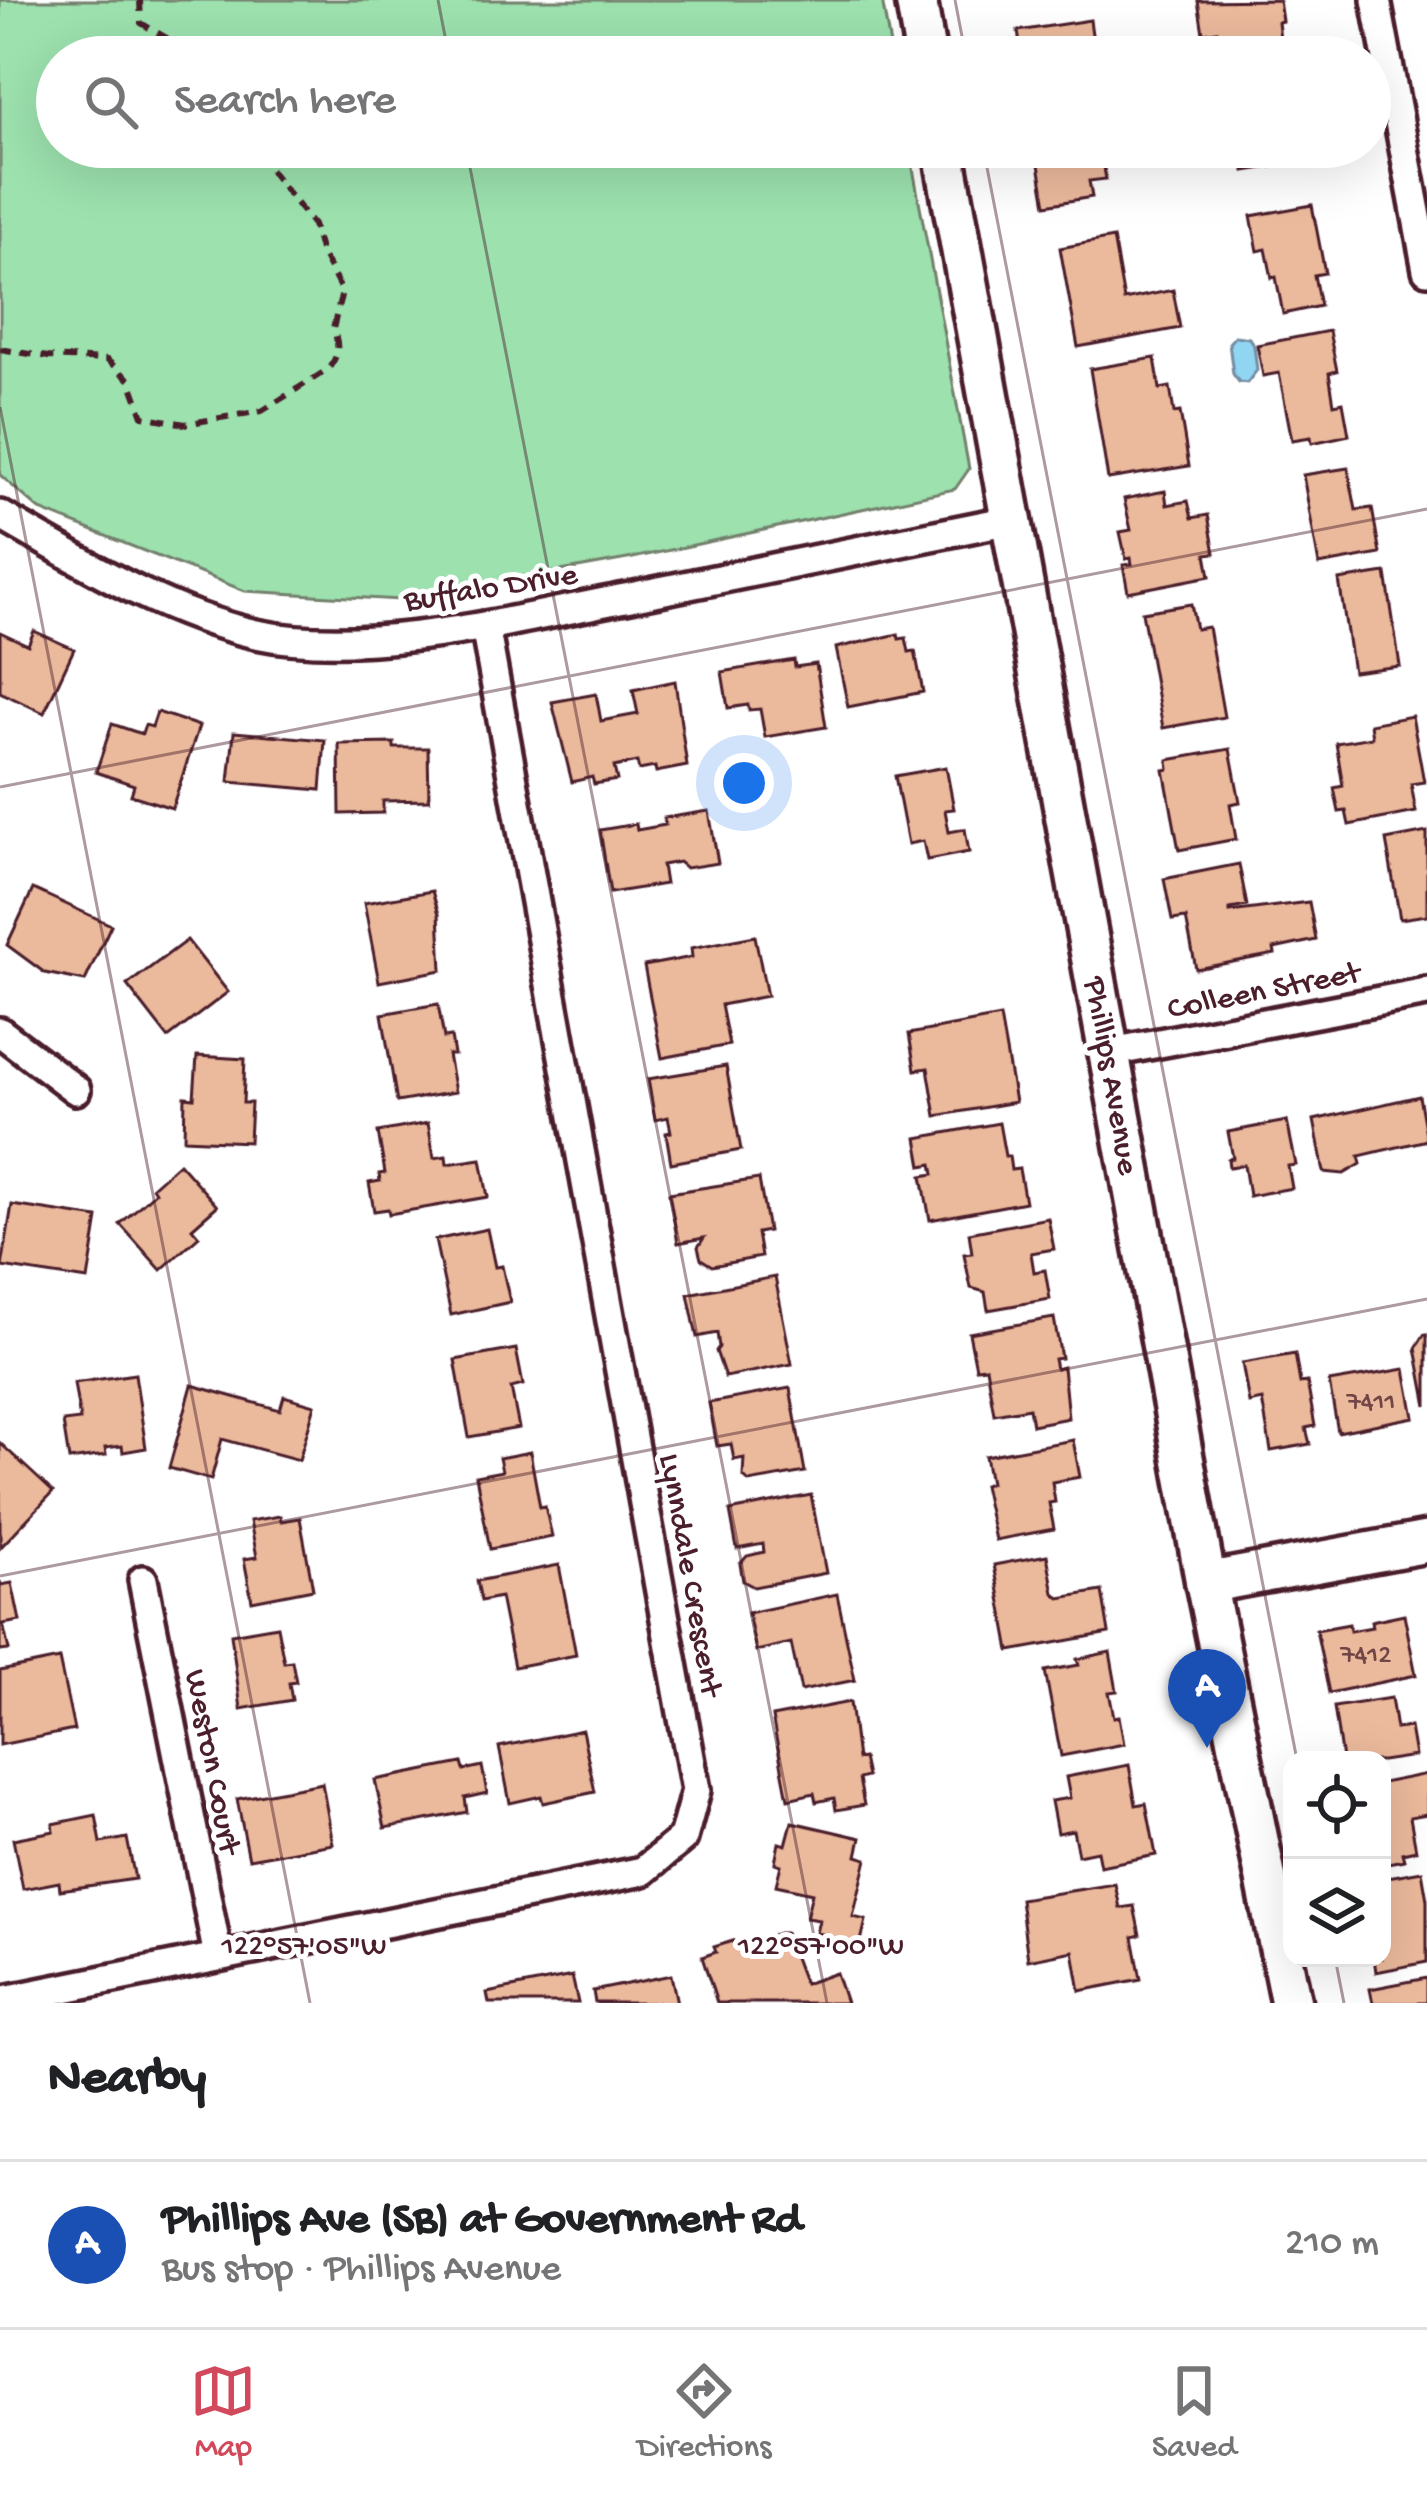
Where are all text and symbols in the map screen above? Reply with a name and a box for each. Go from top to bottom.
search box [36,36,1391,168]
icon: search [78,69,144,135]
text: Search here [174,76,396,129]
street label: Buffalo Drive [401,557,581,623]
your location [714,753,774,813]
street label: Colleen Street [1165,955,1366,1030]
street label: Phillips Avenue [1073,973,1145,1179]
house number: 7411 [1346,1388,1395,1420]
street label: Lynndale Crescent [648,1451,729,1702]
house number: 7412 [1340,1641,1391,1673]
pin: A [1168,1649,1246,1748]
street label: Weston Court [174,1667,247,1860]
map controls [1283,1751,1391,1967]
button: locate [1283,1751,1391,1859]
button: layers [1283,1859,1391,1967]
text: 122°57'05"W [221,1931,386,1966]
text: 122°57'00"W [737,1931,904,1966]
text: Nearby [48,2051,206,2111]
text: Phillips Ave (SB) at Government Rd [162,2195,802,2248]
text: A [75,2222,99,2268]
text: 210 m [1285,2222,1379,2268]
text: Bus stop · Phillips Avenue [162,2248,561,2294]
tab: Map [190,2358,256,2468]
tab: Directions [637,2358,771,2468]
tab: Saved [1152,2358,1237,2468]

